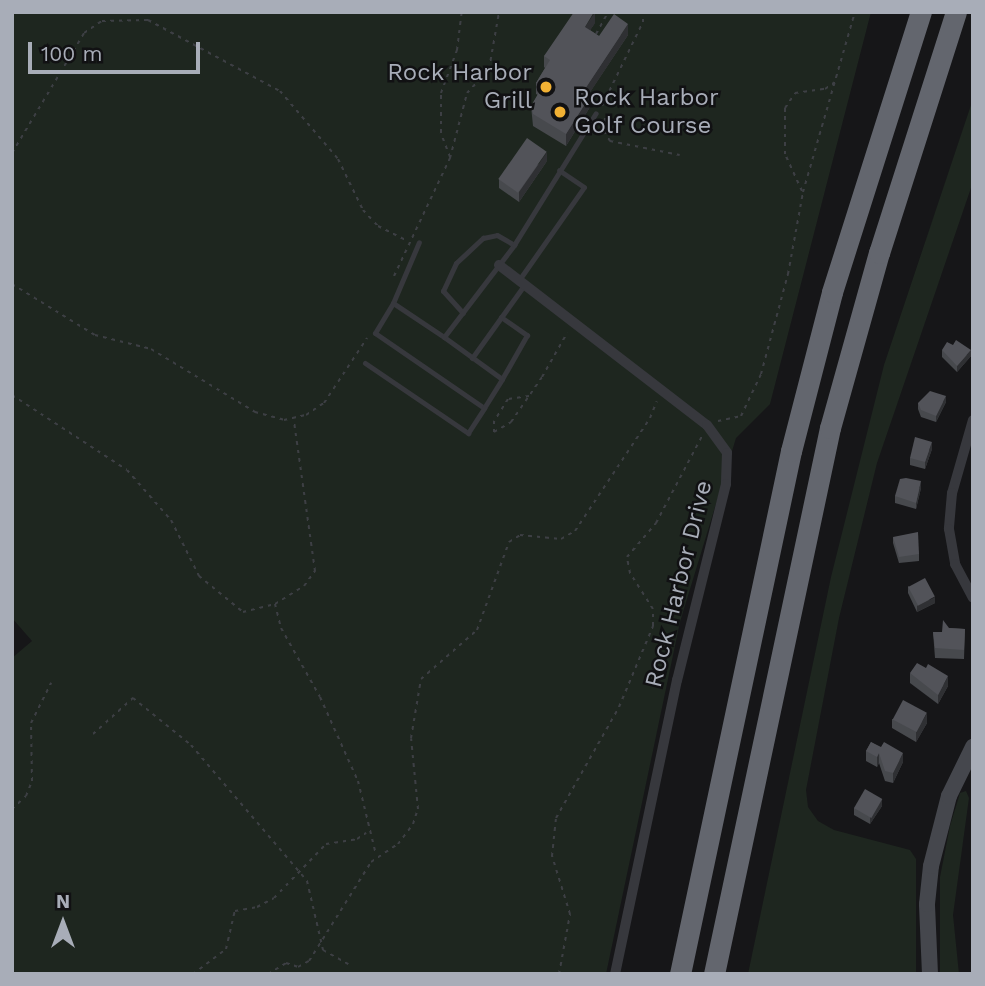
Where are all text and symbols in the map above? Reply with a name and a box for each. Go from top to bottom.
scale bar [32,28,203,72]
text: 100 m [41,41,103,66]
place label: Rock Harbor Grill [387,59,532,115]
marker: Rock Harbor Grill [538,79,554,95]
place label: Rock Harbor Golf Course [574,84,719,140]
marker: Rock Harbor Golf Course [552,104,568,120]
street label: Rock Harbor Drive [639,477,719,691]
north arrow [28,888,98,958]
text: N [56,890,70,913]

